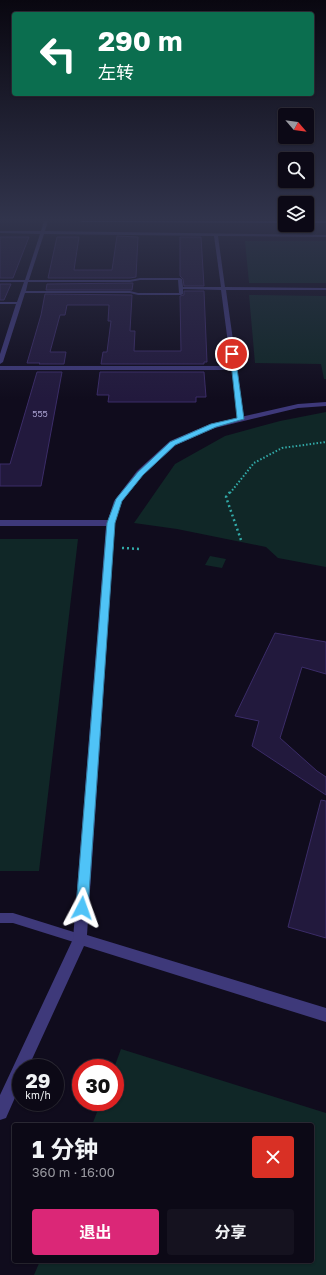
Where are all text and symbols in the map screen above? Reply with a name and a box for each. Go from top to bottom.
text: 290 m [98,24,183,57]
icon: left [32,28,84,80]
text: 左转 [98,61,134,83]
north arrow [278,108,314,144]
map controls [278,108,314,232]
button: search [278,152,314,188]
button: layers [278,196,314,232]
pin [215,337,249,371]
icon: arrive [221,343,243,365]
house number: 555 [32,408,48,419]
position arrow [61,887,103,929]
speed limit sign: 30 [72,1059,124,1111]
text: 29 [26,1068,50,1092]
text: km/h [25,1089,51,1101]
text: 1 分钟 [32,1134,98,1163]
button: close [252,1136,294,1178]
text: 360 m · 16:00 [32,1164,115,1180]
button: 退出 [32,1209,159,1255]
button: 分享 [167,1209,294,1255]

